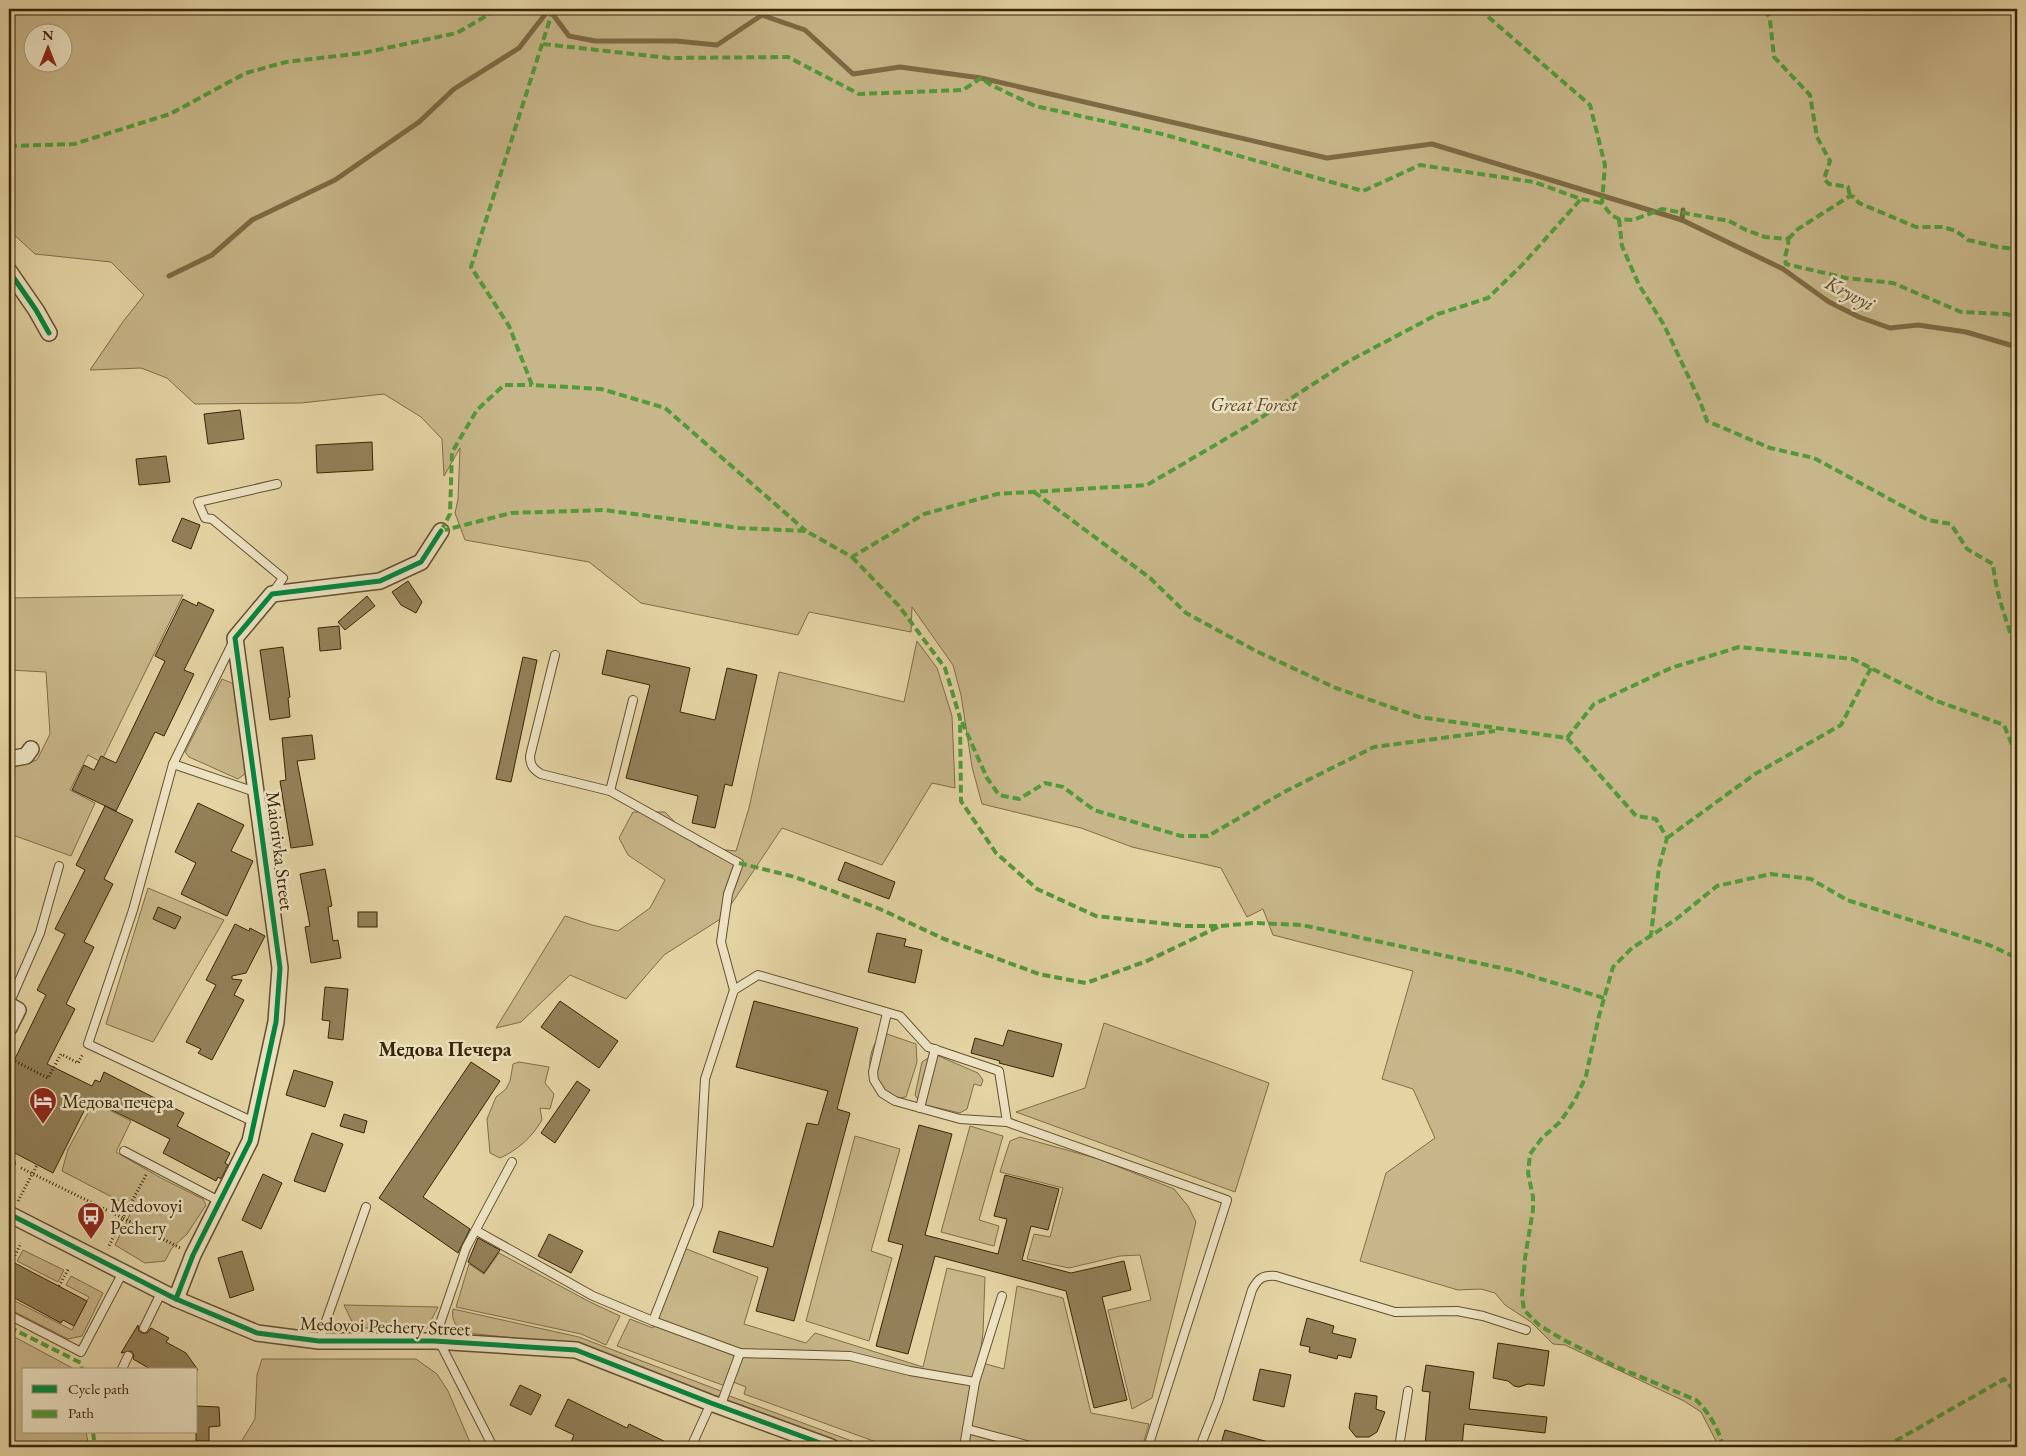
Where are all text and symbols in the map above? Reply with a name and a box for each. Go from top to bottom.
north arrow [22,22,72,72]
text: N [42,26,54,44]
water label: Kryvyi [1820,269,1880,317]
park label: Great Forest [1211,392,1299,417]
street label: Maiorivka Street [260,790,300,912]
district label: Медова Печера [378,1036,512,1062]
hotel icon: Медова печера [28,1086,58,1125]
place label: Медова печера [62,1089,174,1114]
place label: Medovoyi Pechery [110,1193,183,1240]
bus stop icon: Medovoyi Pechery [76,1201,106,1240]
street label: Medovoi Pechery Street [299,1311,471,1341]
legend [22,1368,198,1434]
text: Cycle path [68,1379,130,1398]
text: Path [68,1403,94,1422]

